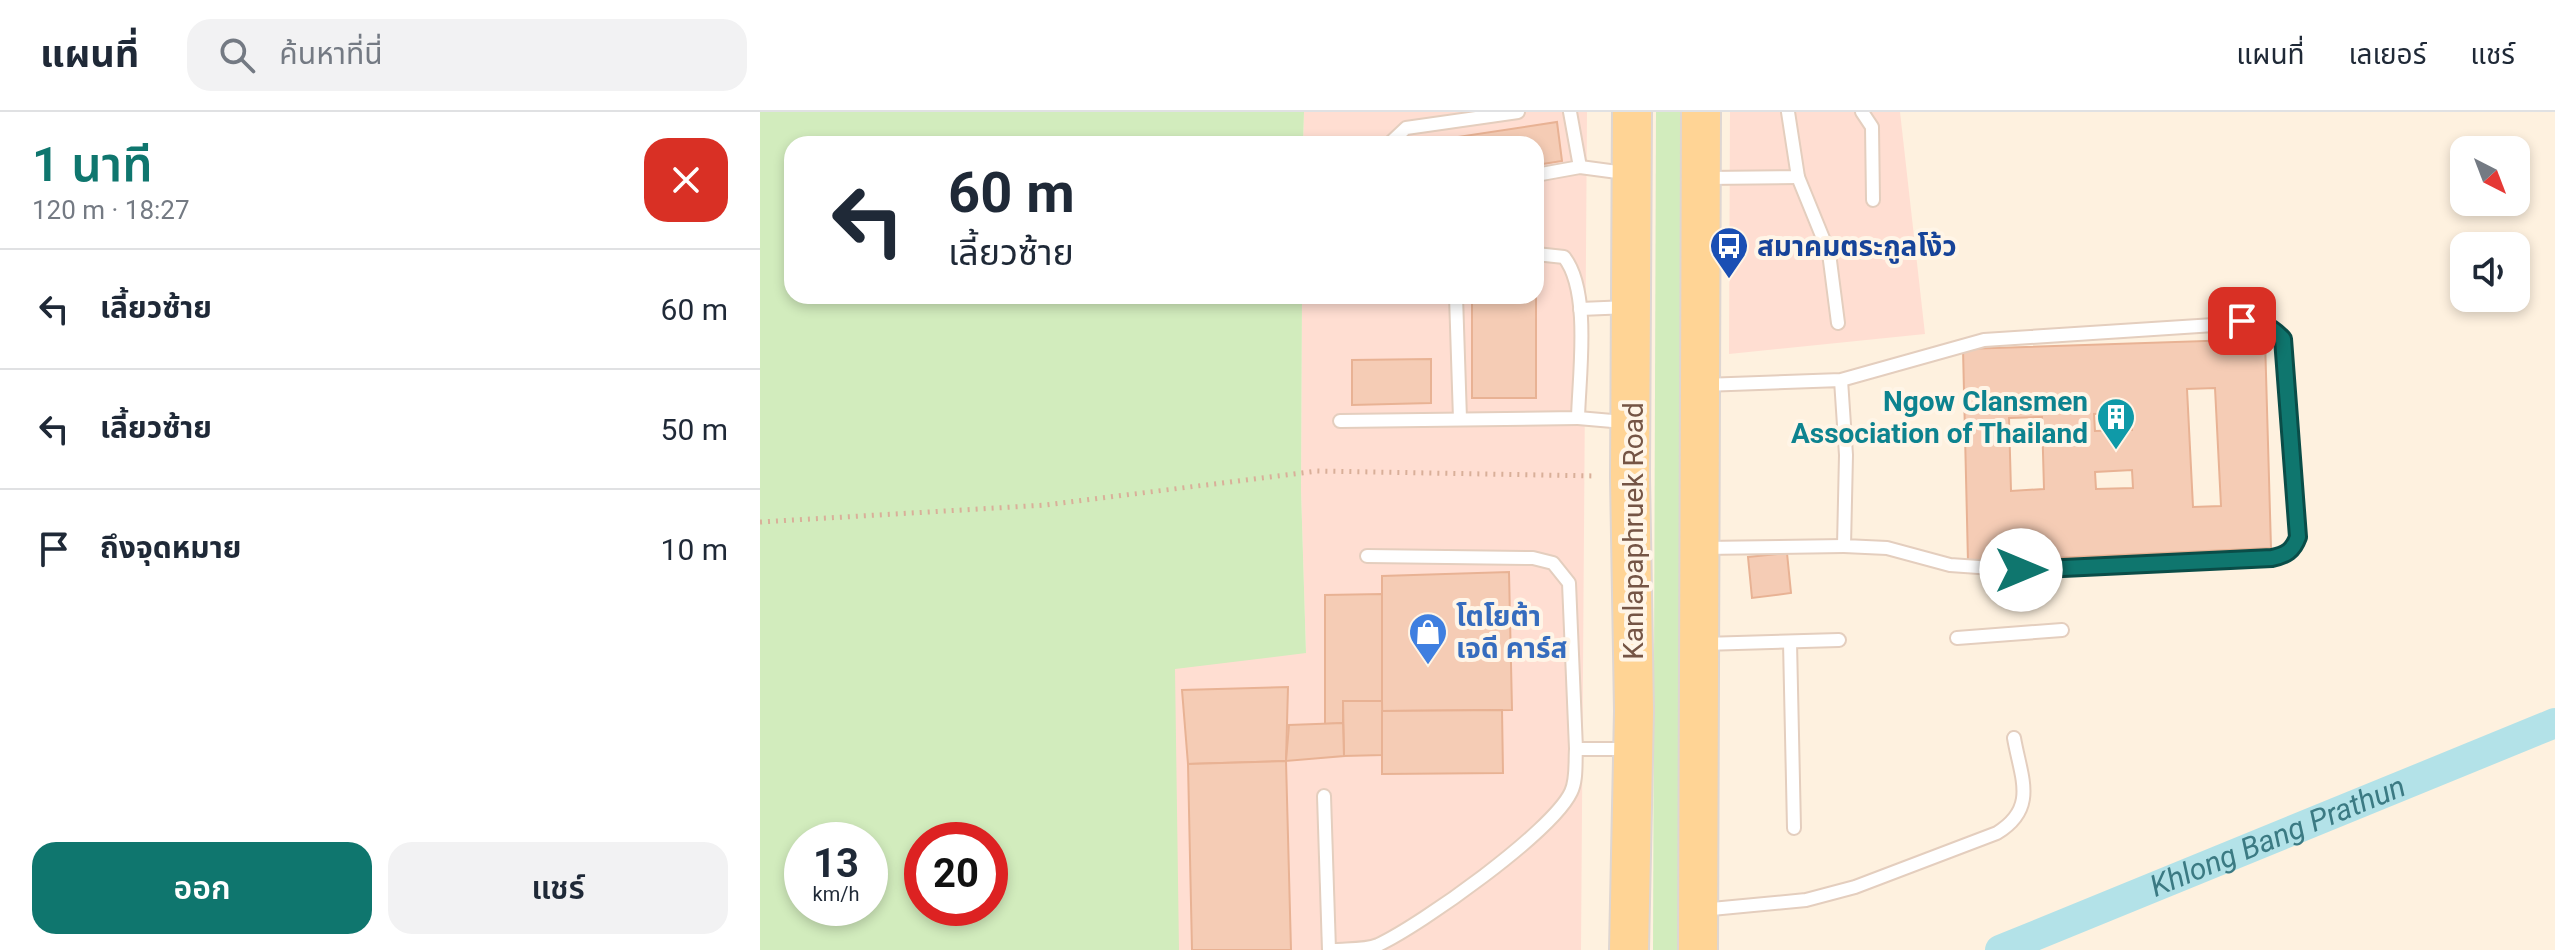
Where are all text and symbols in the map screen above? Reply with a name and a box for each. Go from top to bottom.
search box [187,19,747,91]
text: แผนที่ [40,32,139,76]
icon: search [215,33,259,77]
text: ค้นหาที่นี่ [279,36,383,71]
text: แผนที่ [2236,38,2305,71]
text: เลเยอร์ [2349,38,2426,71]
text: แชร์ [2470,38,2515,71]
text: 1 นาที [32,136,152,193]
north arrow [2450,136,2530,216]
map controls [2450,136,2530,312]
button: close [644,138,728,222]
text: 60 m [948,160,1075,226]
icon: left [816,168,920,272]
text: 120 m · 18:27 [32,195,190,225]
bus stop icon: สมาคมตระกูลโง้ว [1708,225,1750,280]
place label: สมาคมตระกูลโง้ว [1757,230,1957,264]
text: เลี้ยวซ้าย [948,232,1074,274]
button: sound [2450,232,2530,312]
icon: left [32,287,76,331]
pin [2208,287,2276,355]
text: เลี้ยวซ้าย [100,290,212,325]
text: 60 m [661,292,728,327]
icon: arrive [2220,299,2264,343]
place label: Ngow Clansmen Association of Thailand [1791,385,2088,450]
building icon: Ngow Clansmen Association of Thailand [2095,396,2137,451]
street label: Kanlapaphruek Road [1617,402,1650,660]
icon: left [32,407,76,451]
text: เลี้ยวซ้าย [100,410,212,445]
text: 50 m [661,412,728,447]
icon: arrive [32,527,76,571]
position arrow [1979,528,2063,612]
text: ถึงจุดหมาย [100,530,241,565]
text: 10 m [661,532,728,567]
place label: โตโยต้า เจดี คาร์ส [1456,600,1567,665]
shop icon: โตโยต้า เจดี คาร์ส [1407,611,1449,666]
water label: Khlong Bang Prathun [2145,768,2410,904]
speed limit sign: 20 [904,822,1008,926]
text: 13 [813,840,859,887]
button: ออก [32,842,372,934]
button: แชร์ [388,842,728,934]
text: km/h [813,882,859,906]

